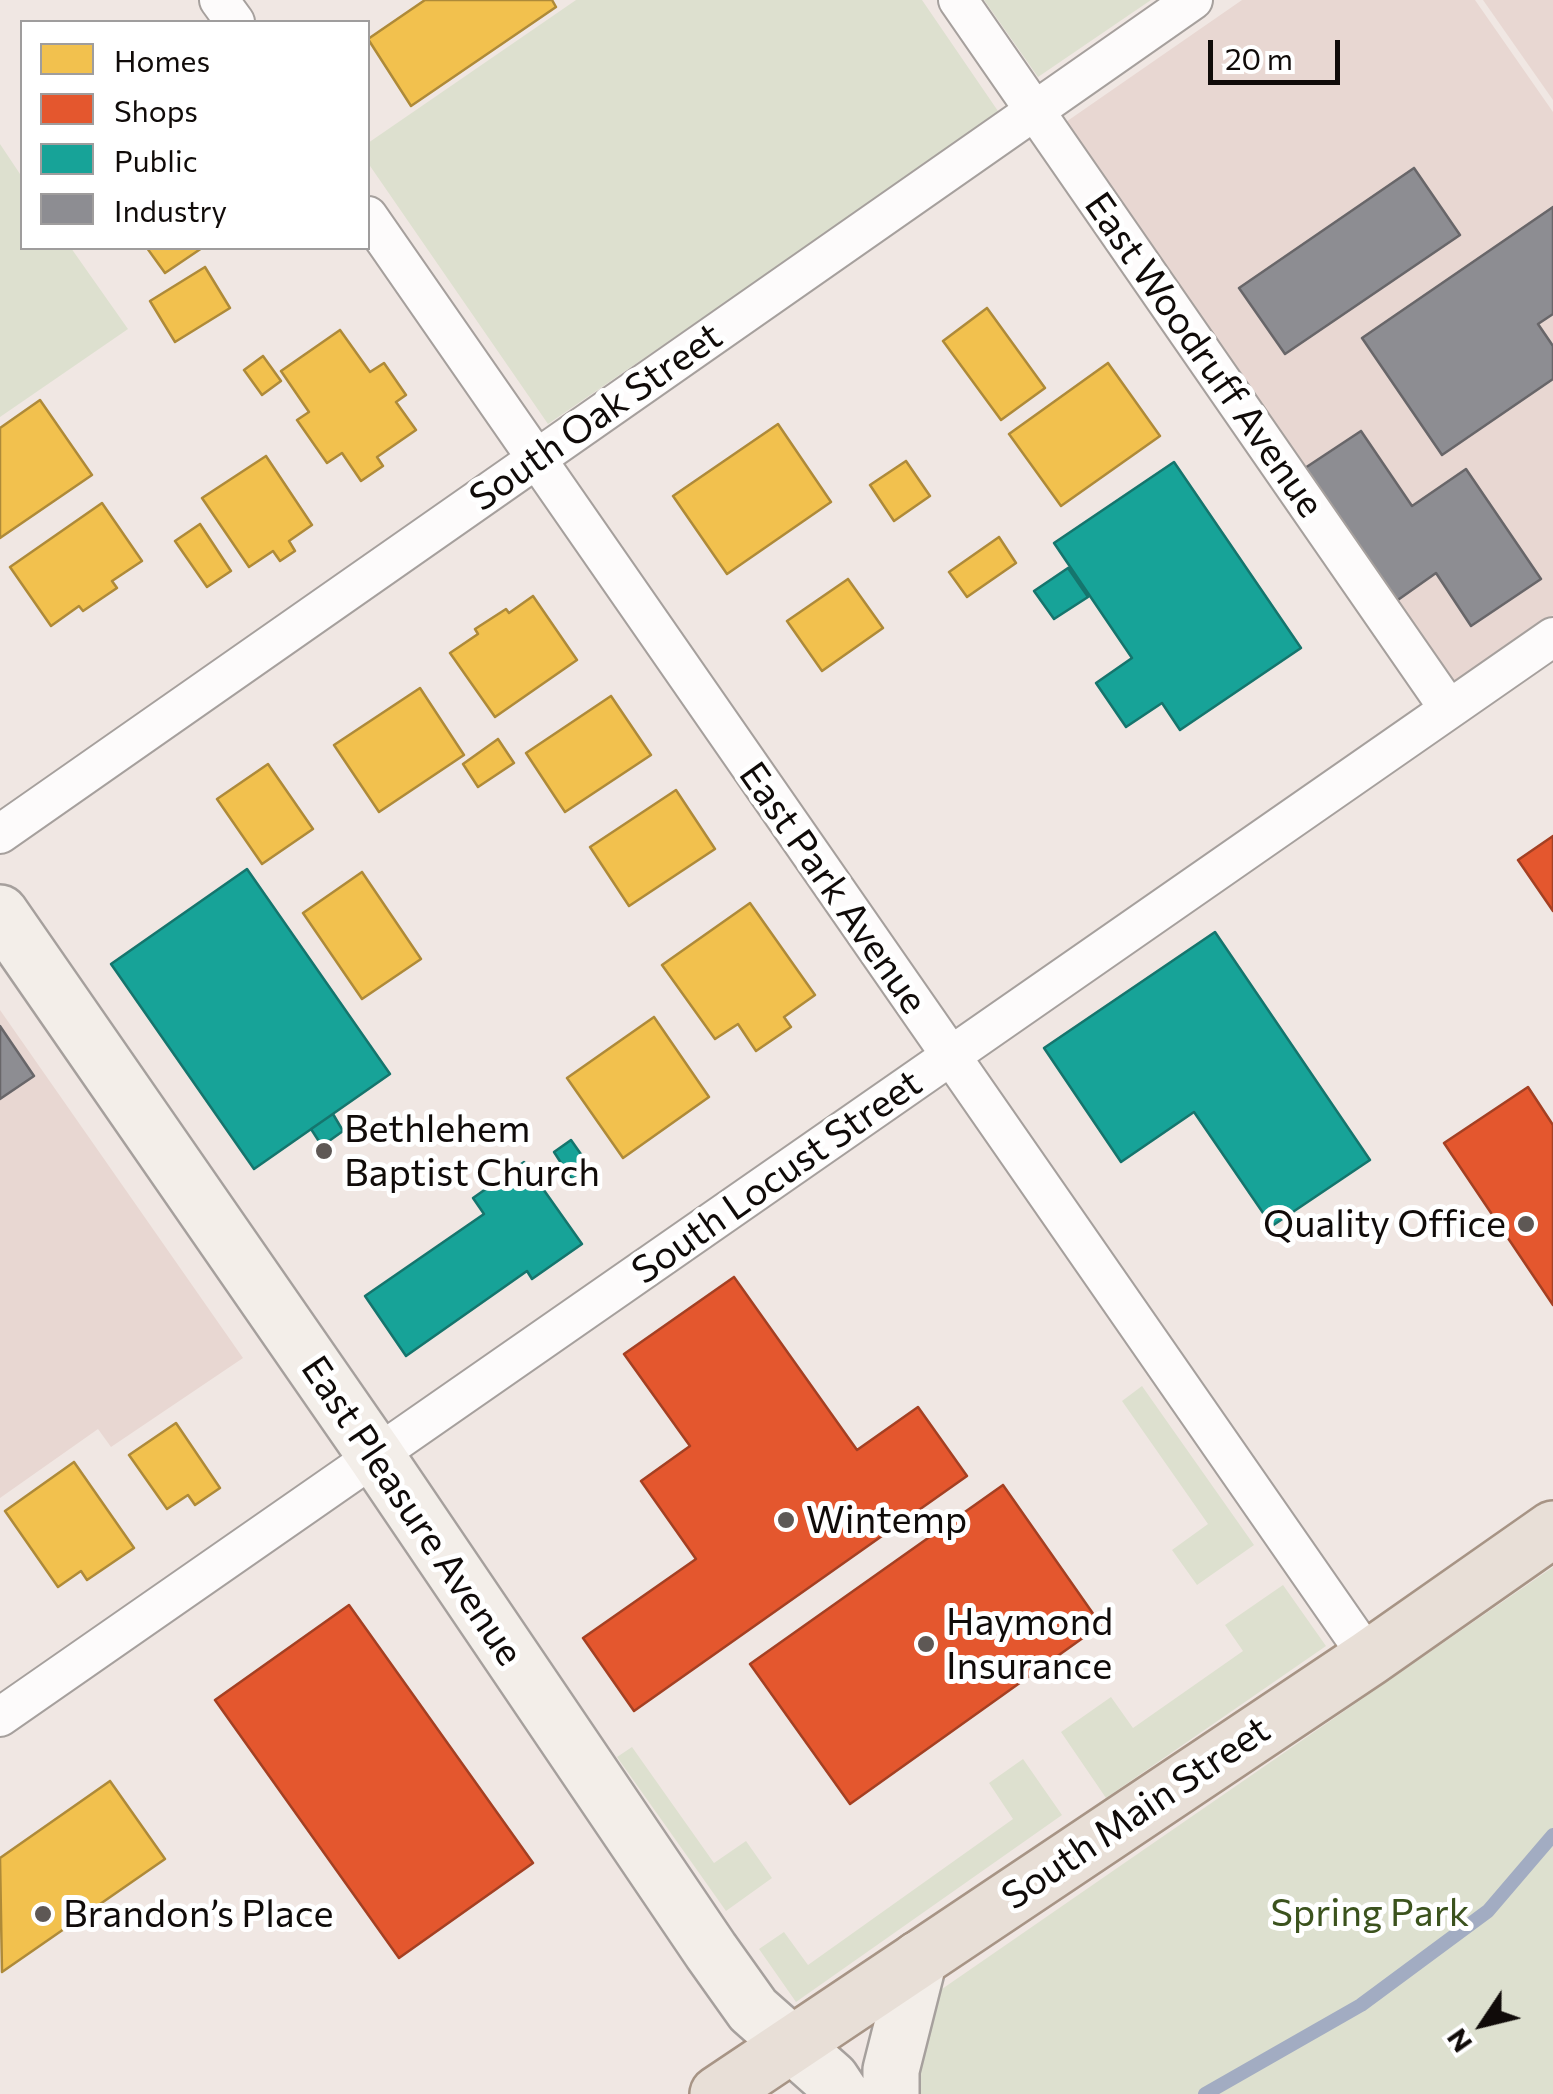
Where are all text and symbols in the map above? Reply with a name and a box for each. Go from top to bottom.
legend [20,20,370,250]
scale bar [1213,20,1346,82]
text: 20 m [1225,39,1293,76]
text: Homes [114,41,210,78]
text: Shops [114,91,198,128]
text: Public [114,141,198,178]
street label: East Woodruff Avenue [1075,184,1333,526]
text: Industry [114,191,227,228]
street label: South Oak Street [461,313,731,521]
street label: East Park Avenue [729,754,937,1022]
street label: South Locust Street [624,1060,930,1294]
place label: Bethlehem Baptist Church [344,1106,600,1196]
marker: Bethlehem Baptist Church [313,1140,335,1162]
place label: Quality Office [1263,1201,1506,1247]
marker: Quality Office [1515,1213,1537,1235]
street label: East Pleasure Avenue [292,1348,532,1674]
place label: Wintemp [806,1497,967,1543]
marker: Wintemp [775,1509,797,1531]
place label: Haymond Insurance [946,1599,1113,1688]
marker: Haymond Insurance [915,1633,937,1655]
street label: South Main Street [994,1707,1278,1919]
park label: Spring Park [1271,1890,1469,1936]
place label: Brandon’s Place [63,1891,334,1937]
marker: Brandon’s Place [32,1903,54,1925]
north arrow [1433,1974,1533,2074]
text: N [1438,2023,1478,2060]

